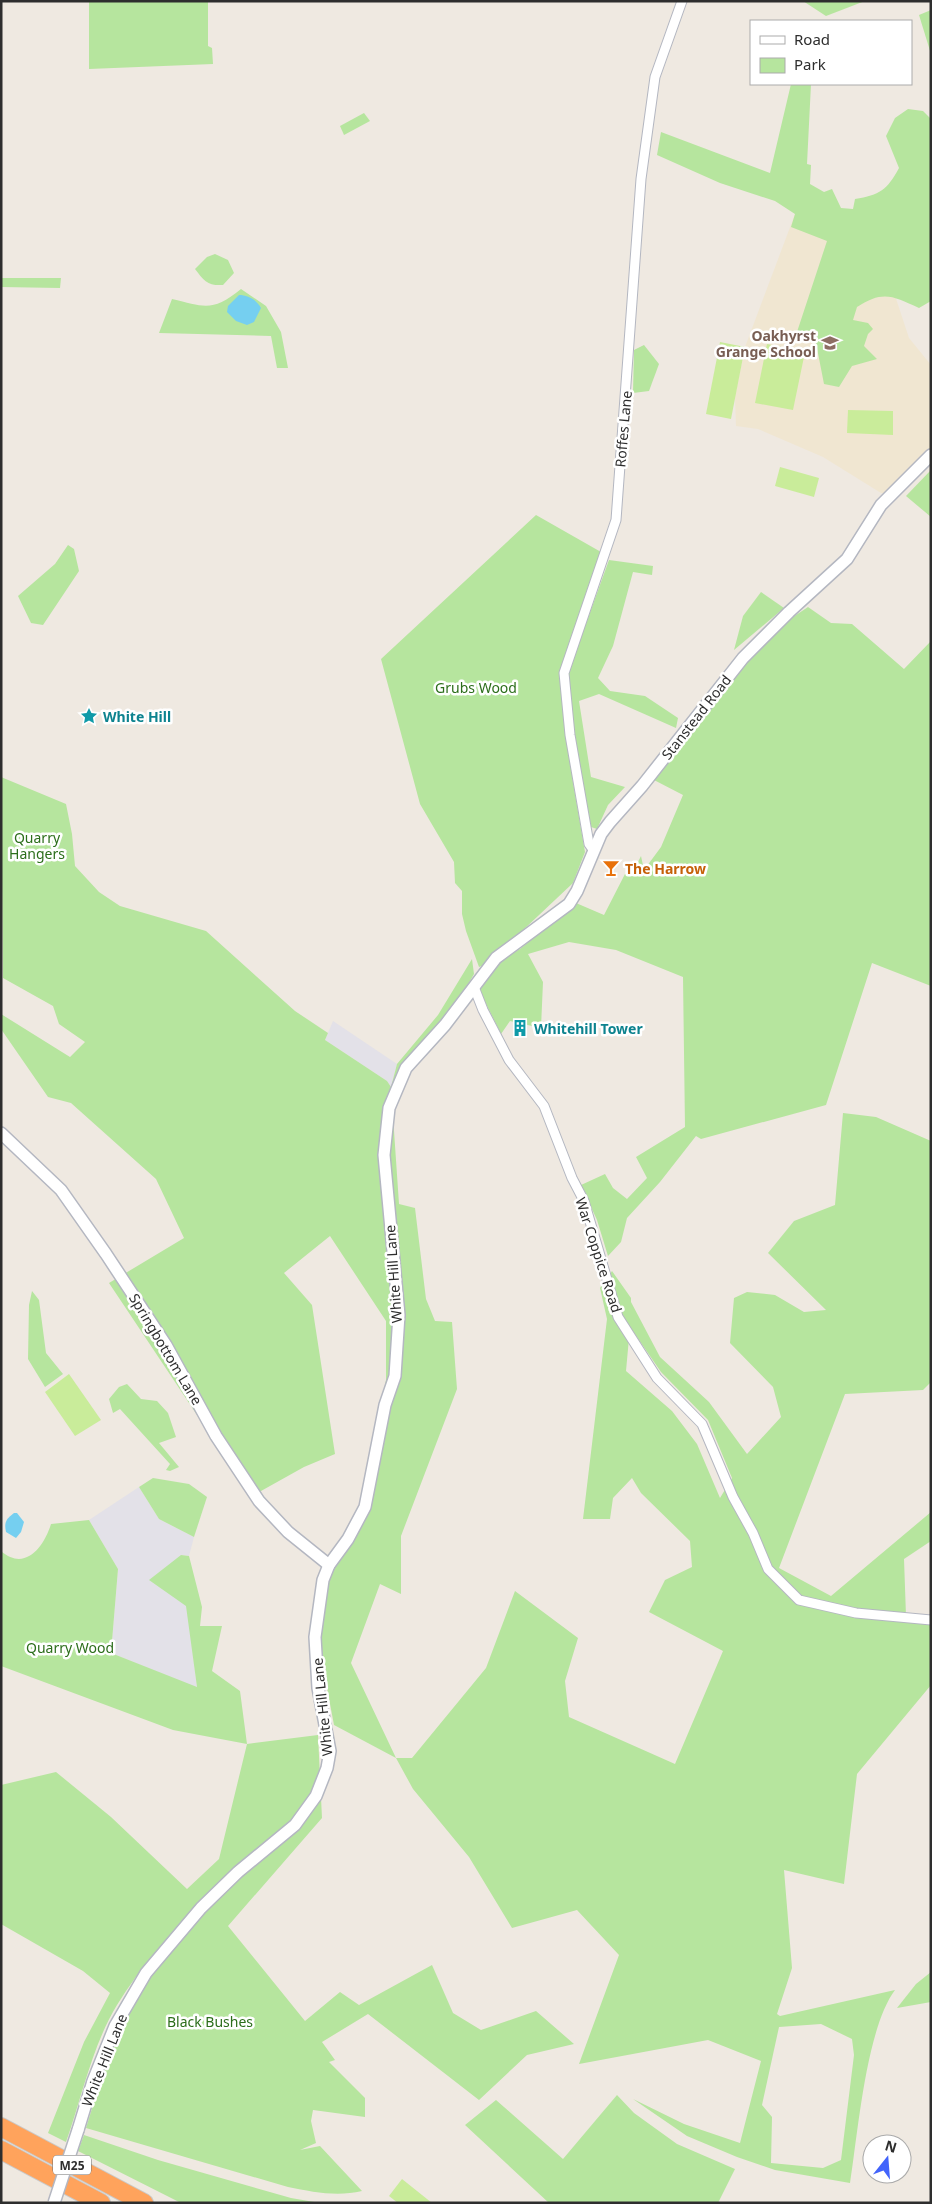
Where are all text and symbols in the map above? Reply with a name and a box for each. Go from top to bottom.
legend [750,20,912,85]
text: Road [794,29,830,49]
text: Park [794,54,826,74]
place label: Oakhyrst Grange School [716,326,816,361]
school or university icon: Oakhyrst Grange School [820,333,840,353]
street label: Roffes Lane [610,390,636,468]
street label: Stanstead Road [657,671,735,763]
park label: Grubs Wood [435,678,517,697]
place icon: White Hill [79,706,99,726]
place label: White Hill [103,707,171,726]
park label: Quarry Hangers [9,828,65,863]
bar icon: The Harrow [601,858,621,878]
place label: The Harrow [625,859,706,878]
building icon: Whitehill Tower [510,1018,530,1038]
place label: Whitehill Tower [534,1019,643,1038]
street label: War Coppice Road [571,1195,627,1315]
street label: White Hill Lane [380,1224,406,1324]
street label: Springbottom Lane [125,1290,207,1408]
park label: Quarry Wood [26,1638,114,1657]
street label: White Hill Lane [307,1657,337,1757]
street label: White Hill Lane [77,2011,131,2109]
park label: Black Bushes [167,2012,253,2031]
north arrow [862,2134,912,2184]
text: N [883,2135,899,2157]
road number: M25 [53,2156,91,2174]

